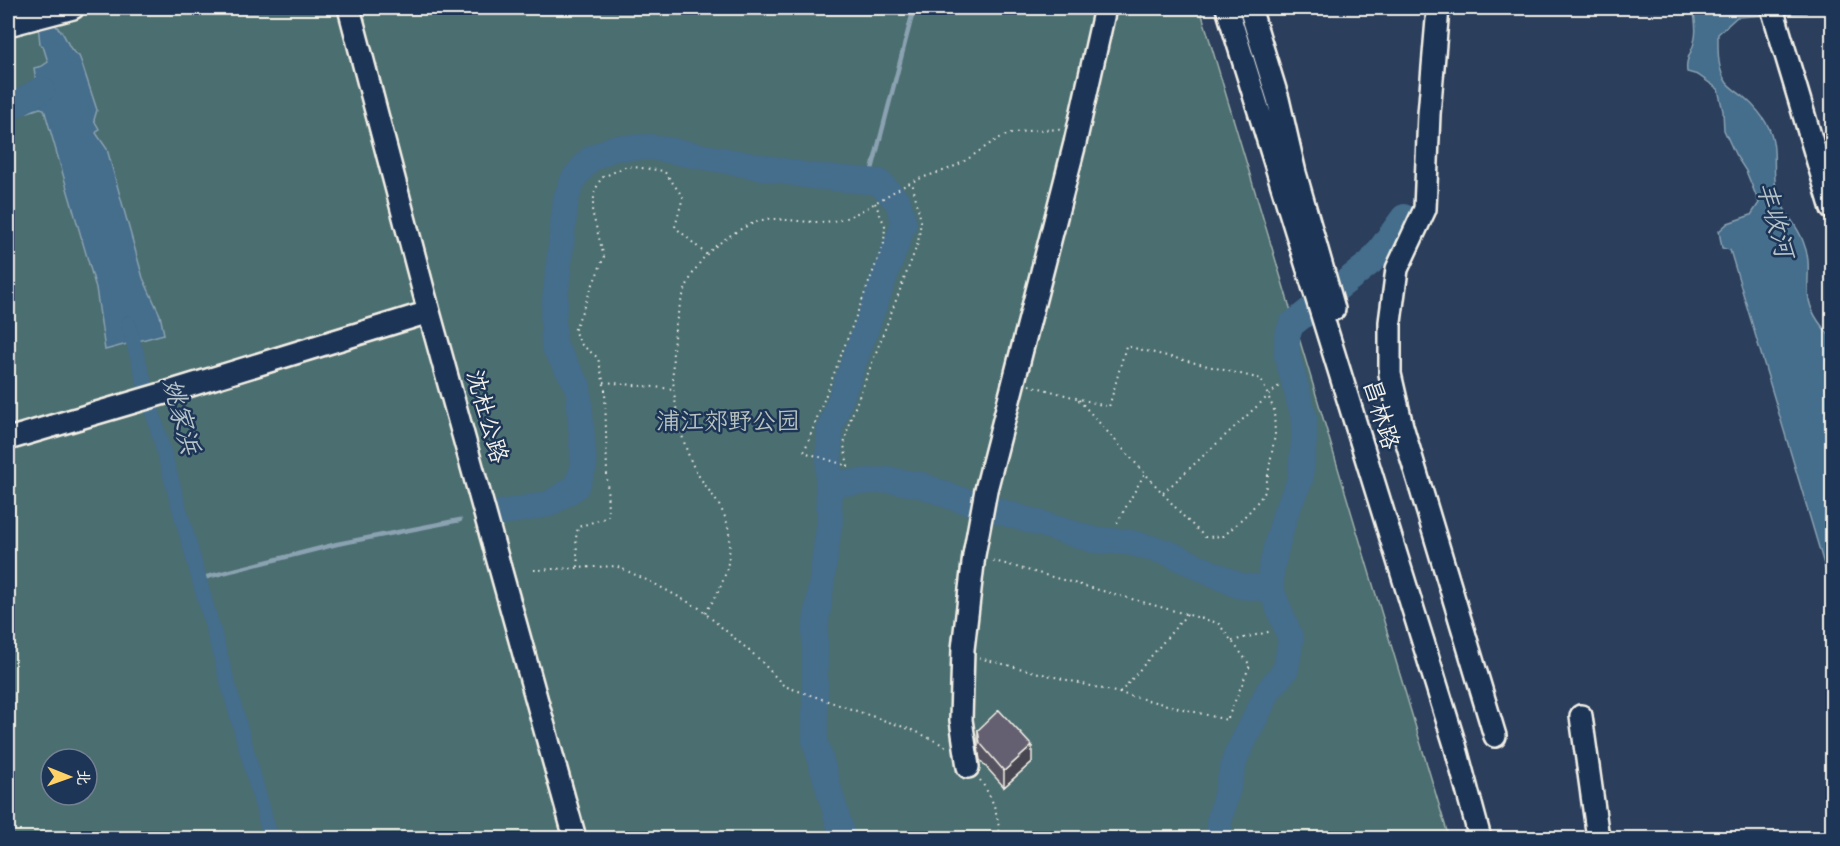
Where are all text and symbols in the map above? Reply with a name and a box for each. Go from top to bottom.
water label: 丰收河 [1745,177,1802,266]
street label: 沈杜公路 [455,366,515,468]
water label: 姚家浜 [151,374,208,461]
street label: 昌林路 [1352,375,1406,455]
park label: 浦江郊野公园 [656,406,800,441]
north arrow [39,747,99,807]
text: 北 [70,769,94,785]

